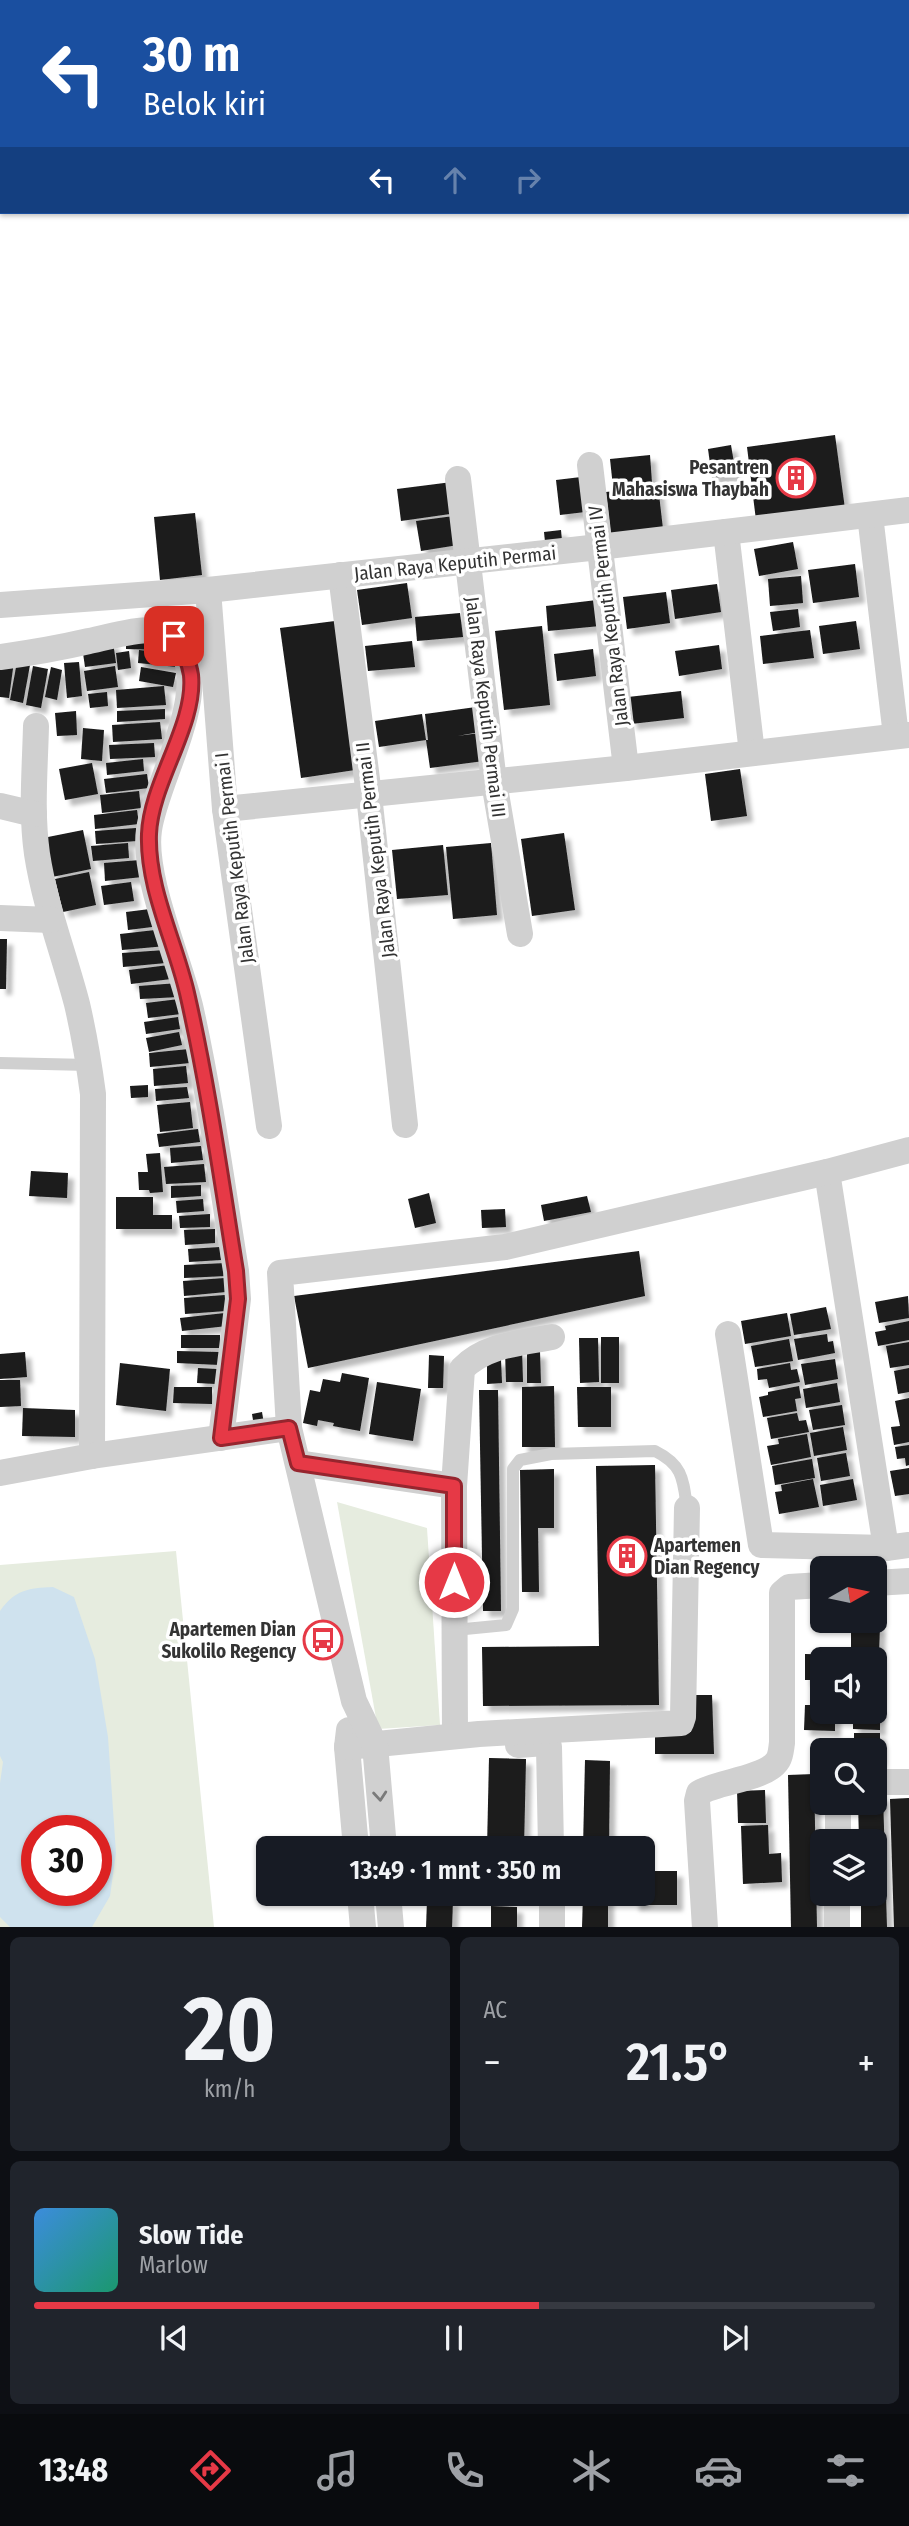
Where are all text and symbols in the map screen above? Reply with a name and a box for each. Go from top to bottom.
text: 30 m [143,25,241,84]
icon: left [28,28,119,119]
text: Belok kiri [143,85,266,123]
icon: left [363,161,401,199]
icon: ahead [436,161,474,199]
icon: right [509,161,547,199]
place label: Pesantren Mahasiswa Thaybah [612,456,769,501]
building icon: Pesantren Mahasiswa Thaybah [775,457,817,499]
street label: Jalan Raya Keputih Permai IV [584,504,633,728]
street label: Jalan Raya Keputih Permai [353,541,557,586]
street label: Jalan Raya Keputih Permai III [461,595,510,819]
pin [144,606,204,666]
icon: arrive [155,617,193,655]
street label: Jalan Raya Keputih Permai II [351,741,400,959]
street label: Jalan Raya Keputih Permai I [210,751,259,965]
place label: Apartemen Dian Regency [653,1534,761,1579]
building icon: Apartemen Dian Regency [606,1535,648,1577]
position arrow [417,1545,491,1619]
north arrow [810,1556,887,1633]
map controls [810,1556,887,1906]
place label: Apartemen Dian Sukolilo Regency [161,1618,297,1663]
bus stop icon: Apartemen Dian Sukolilo Regency [302,1619,344,1661]
button: sound [810,1647,887,1724]
button: search [810,1738,887,1815]
one-way arrow [372,1791,387,1802]
speed limit sign: 30 [21,1815,112,1906]
button: layers [810,1829,887,1906]
text: 13:49 · 1 mnt · 350 m [349,1855,562,1886]
text: 20 [184,1975,276,2084]
text: AC [484,1996,507,2024]
text: 21.5° [626,2031,732,2094]
text: − [484,2040,501,2086]
text: + [858,2040,875,2086]
text: km/h [204,2075,255,2103]
text: Slow Tide [139,2220,243,2251]
text: Marlow [139,2251,208,2279]
icon: previous [155,2319,193,2357]
icon: pause [435,2319,473,2357]
icon: next [716,2319,754,2357]
icon: directions [186,2446,235,2495]
icon: music [313,2446,362,2495]
icon: phone [440,2446,489,2495]
icon: climate [567,2446,616,2495]
icon: car [694,2446,743,2495]
icon: filters [821,2446,870,2495]
text: 13:48 [39,2451,108,2489]

